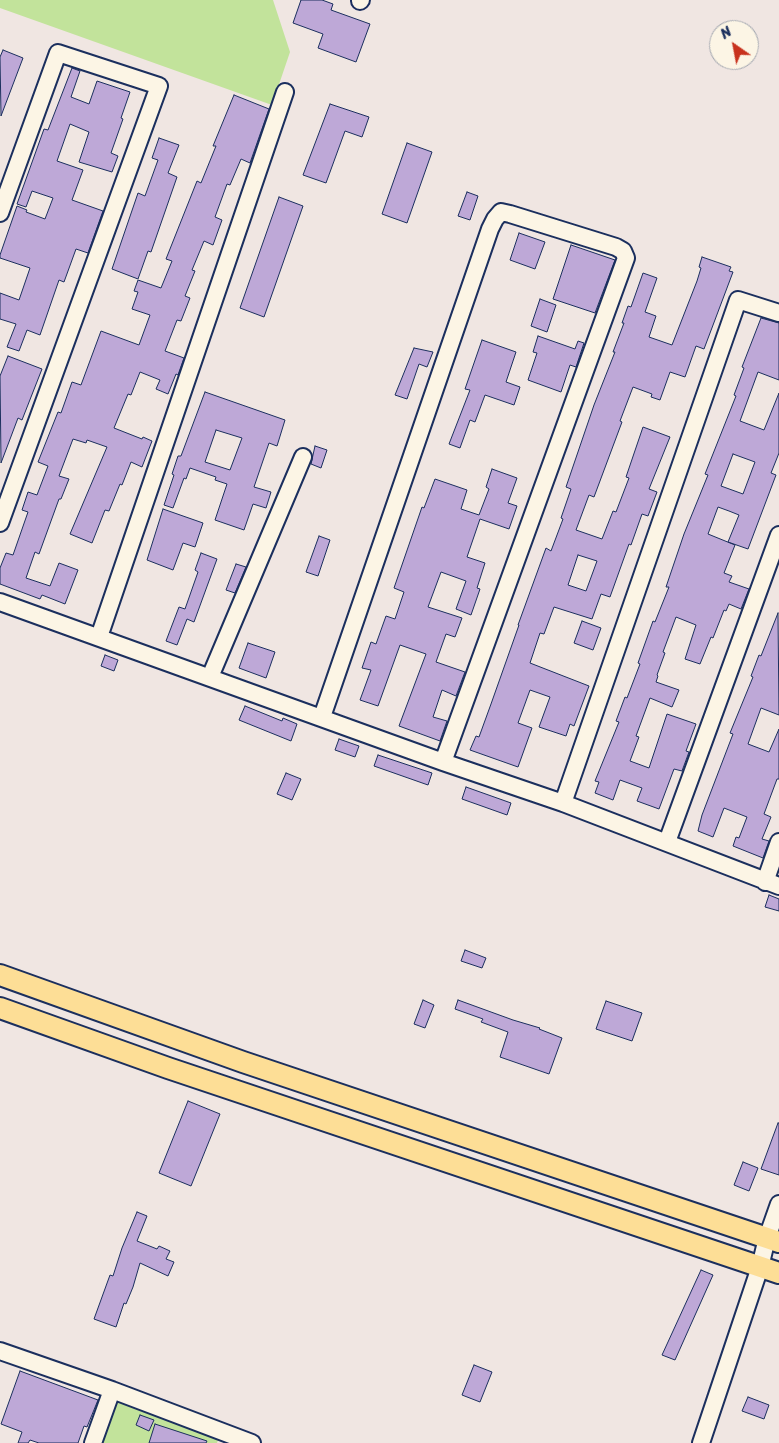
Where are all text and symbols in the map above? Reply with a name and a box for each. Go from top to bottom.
north arrow [709,20,759,70]
text: N [715,20,737,46]

